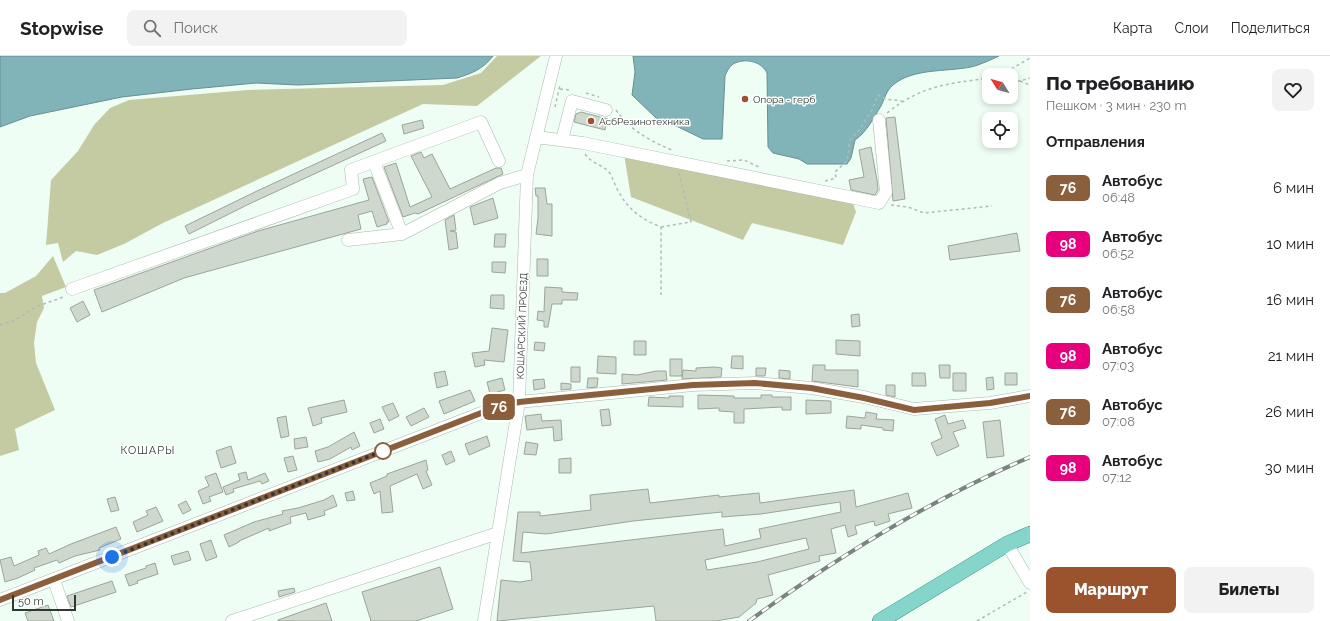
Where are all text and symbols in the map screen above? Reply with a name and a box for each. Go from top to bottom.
search box [127,10,407,46]
text: Stopwise [20,17,103,39]
icon: search [141,17,163,39]
text: Поиск [173,19,218,37]
text: Карта [1113,20,1152,36]
text: Слои [1174,20,1209,36]
text: Поделиться [1231,20,1310,36]
north arrow [982,68,1018,104]
map controls [982,68,1018,148]
button: heart [1272,69,1314,111]
text: По требованию [1046,72,1194,94]
marker: Опора - герб [740,94,750,104]
place label: Опора - герб [753,94,815,105]
text: Пешком · 3 мин · 230 m [1046,98,1186,113]
button: locate [982,112,1018,148]
marker: АсбРезинотехника [586,116,596,126]
place label: АсбРезинотехника [599,116,690,127]
text: Отправления [1046,133,1145,151]
text: Автобус [1102,172,1163,190]
text: 6 мин [1273,179,1314,197]
text: 76 [1060,180,1076,196]
text: 06:48 [1102,190,1135,205]
text: Автобус [1102,228,1163,246]
text: 10 мин [1266,235,1314,253]
text: 98 [1060,236,1076,252]
text: 06:52 [1102,246,1134,261]
street label: КОШАРСКИЙ ПРОЕЗД [515,272,529,379]
text: Автобус [1102,284,1163,302]
text: 16 мин [1267,291,1314,309]
text: 76 [1060,292,1076,308]
text: 06:58 [1102,302,1135,317]
text: Автобус [1102,340,1163,358]
text: 21 мин [1268,347,1314,365]
text: 98 [1060,348,1076,364]
text: 07:03 [1102,358,1134,373]
line badge: 76 [481,394,517,420]
text: Автобус [1102,396,1163,414]
text: 76 [491,399,507,415]
text: 26 мин [1265,403,1314,421]
text: 76 [1060,404,1076,420]
text: 07:08 [1102,414,1135,429]
unlabelled marker [374,442,392,460]
district label: КОШАРЫ [121,444,175,457]
text: Автобус [1102,452,1163,470]
text: 30 мин [1265,459,1314,477]
text: 98 [1060,460,1076,476]
text: 07:12 [1102,470,1132,485]
your location [102,547,122,567]
button: Маршрут [1046,567,1176,613]
button: Билеты [1184,567,1314,613]
scale bar [12,593,76,612]
text: 50 m [18,595,44,608]

